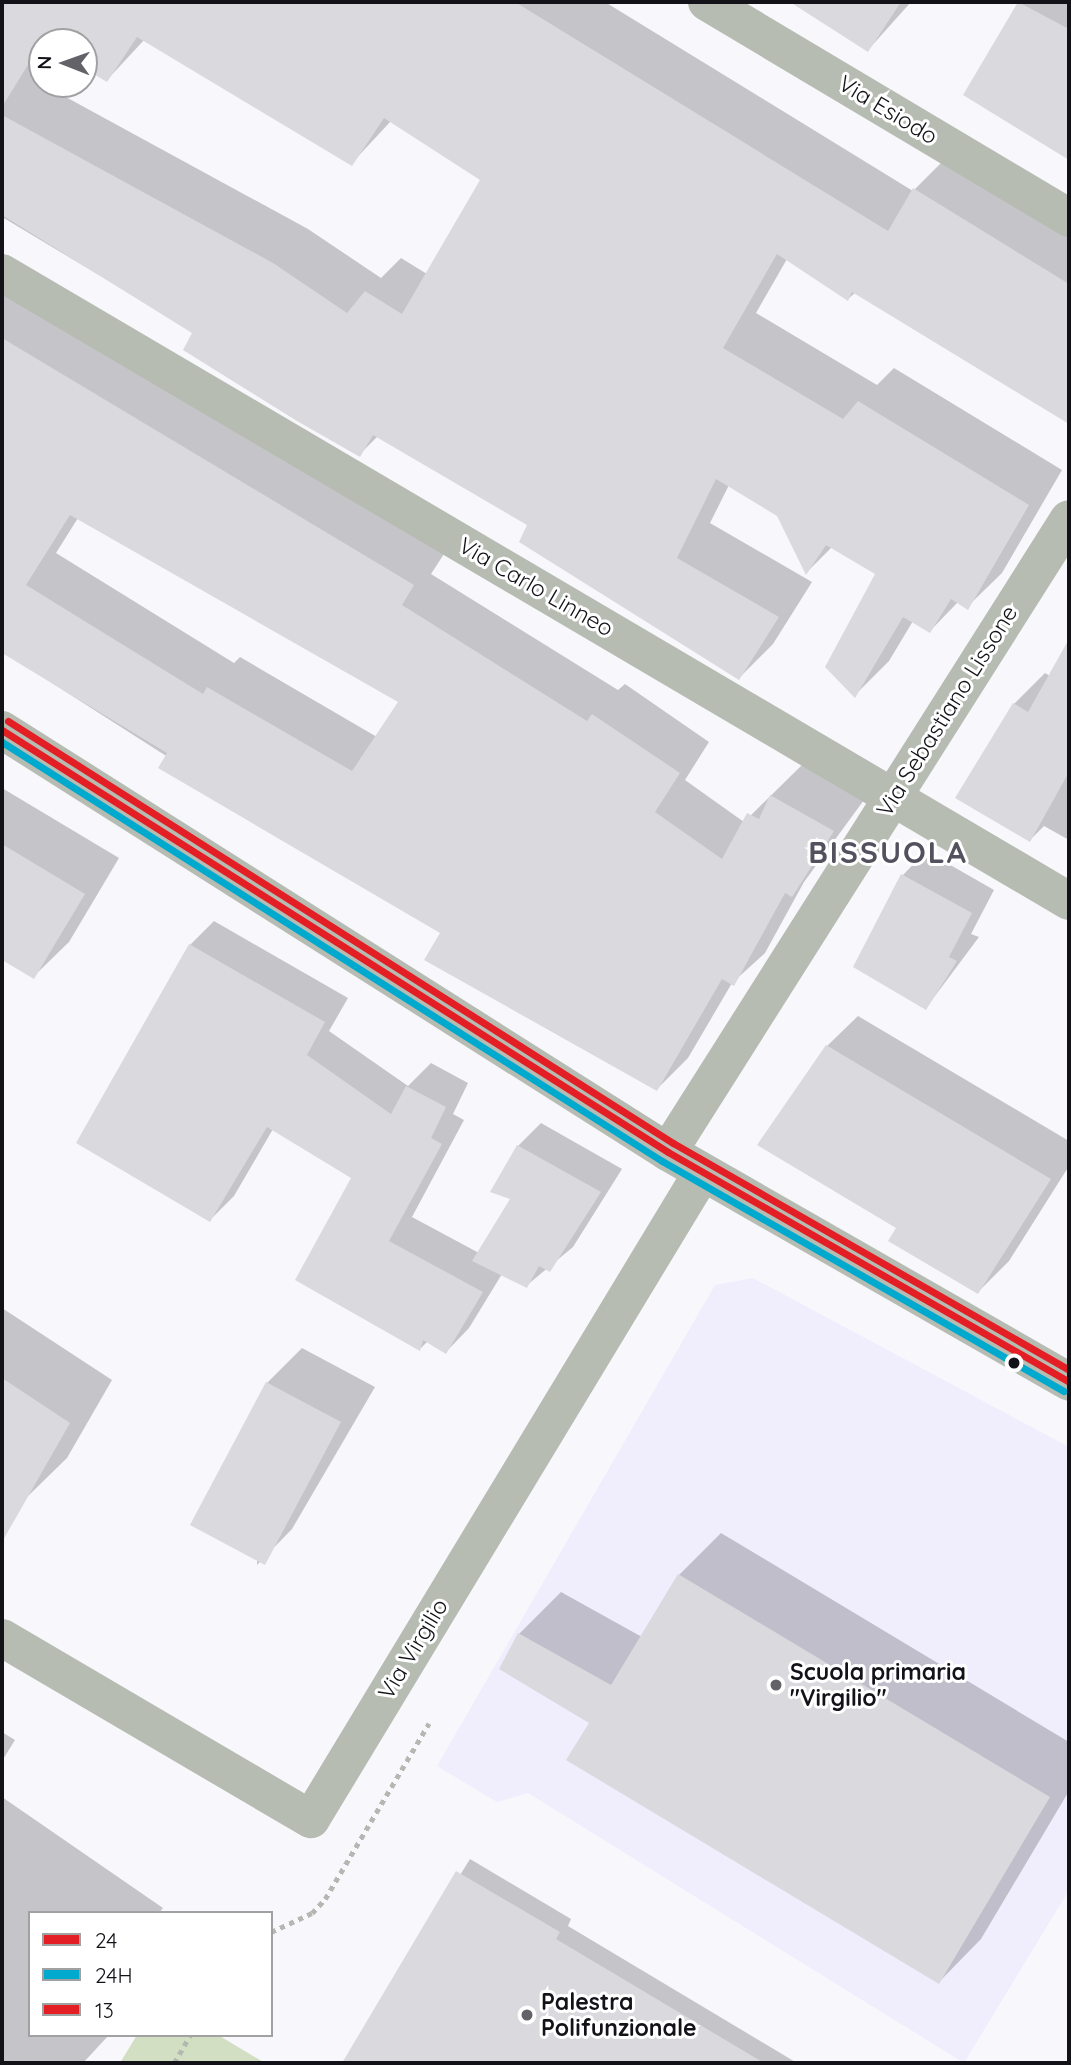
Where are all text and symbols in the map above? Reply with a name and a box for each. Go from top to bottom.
north arrow [28,28,98,98]
text: N [32,55,56,70]
street label: Via Esiodo [833,70,943,150]
street label: Via Carlo Linneo [454,532,618,642]
street label: Via Sebastiano Lissone [871,600,1023,822]
district label: BISSUOLA [809,834,967,870]
unlabelled marker [1007,1356,1021,1370]
street label: Via Virgilio [372,1594,454,1704]
place label: Scuola primaria "Virgilio" [790,1658,966,1712]
marker: Scuola primaria "Virgilio" [768,1677,784,1693]
legend [28,1911,273,2037]
text: 24 [95,1927,117,1953]
text: 24H [95,1962,133,1988]
place label: Palestra Polifunzionale [541,1988,697,2042]
text: 13 [95,1997,114,2023]
marker: Palestra Polifunzionale [519,2007,535,2023]

